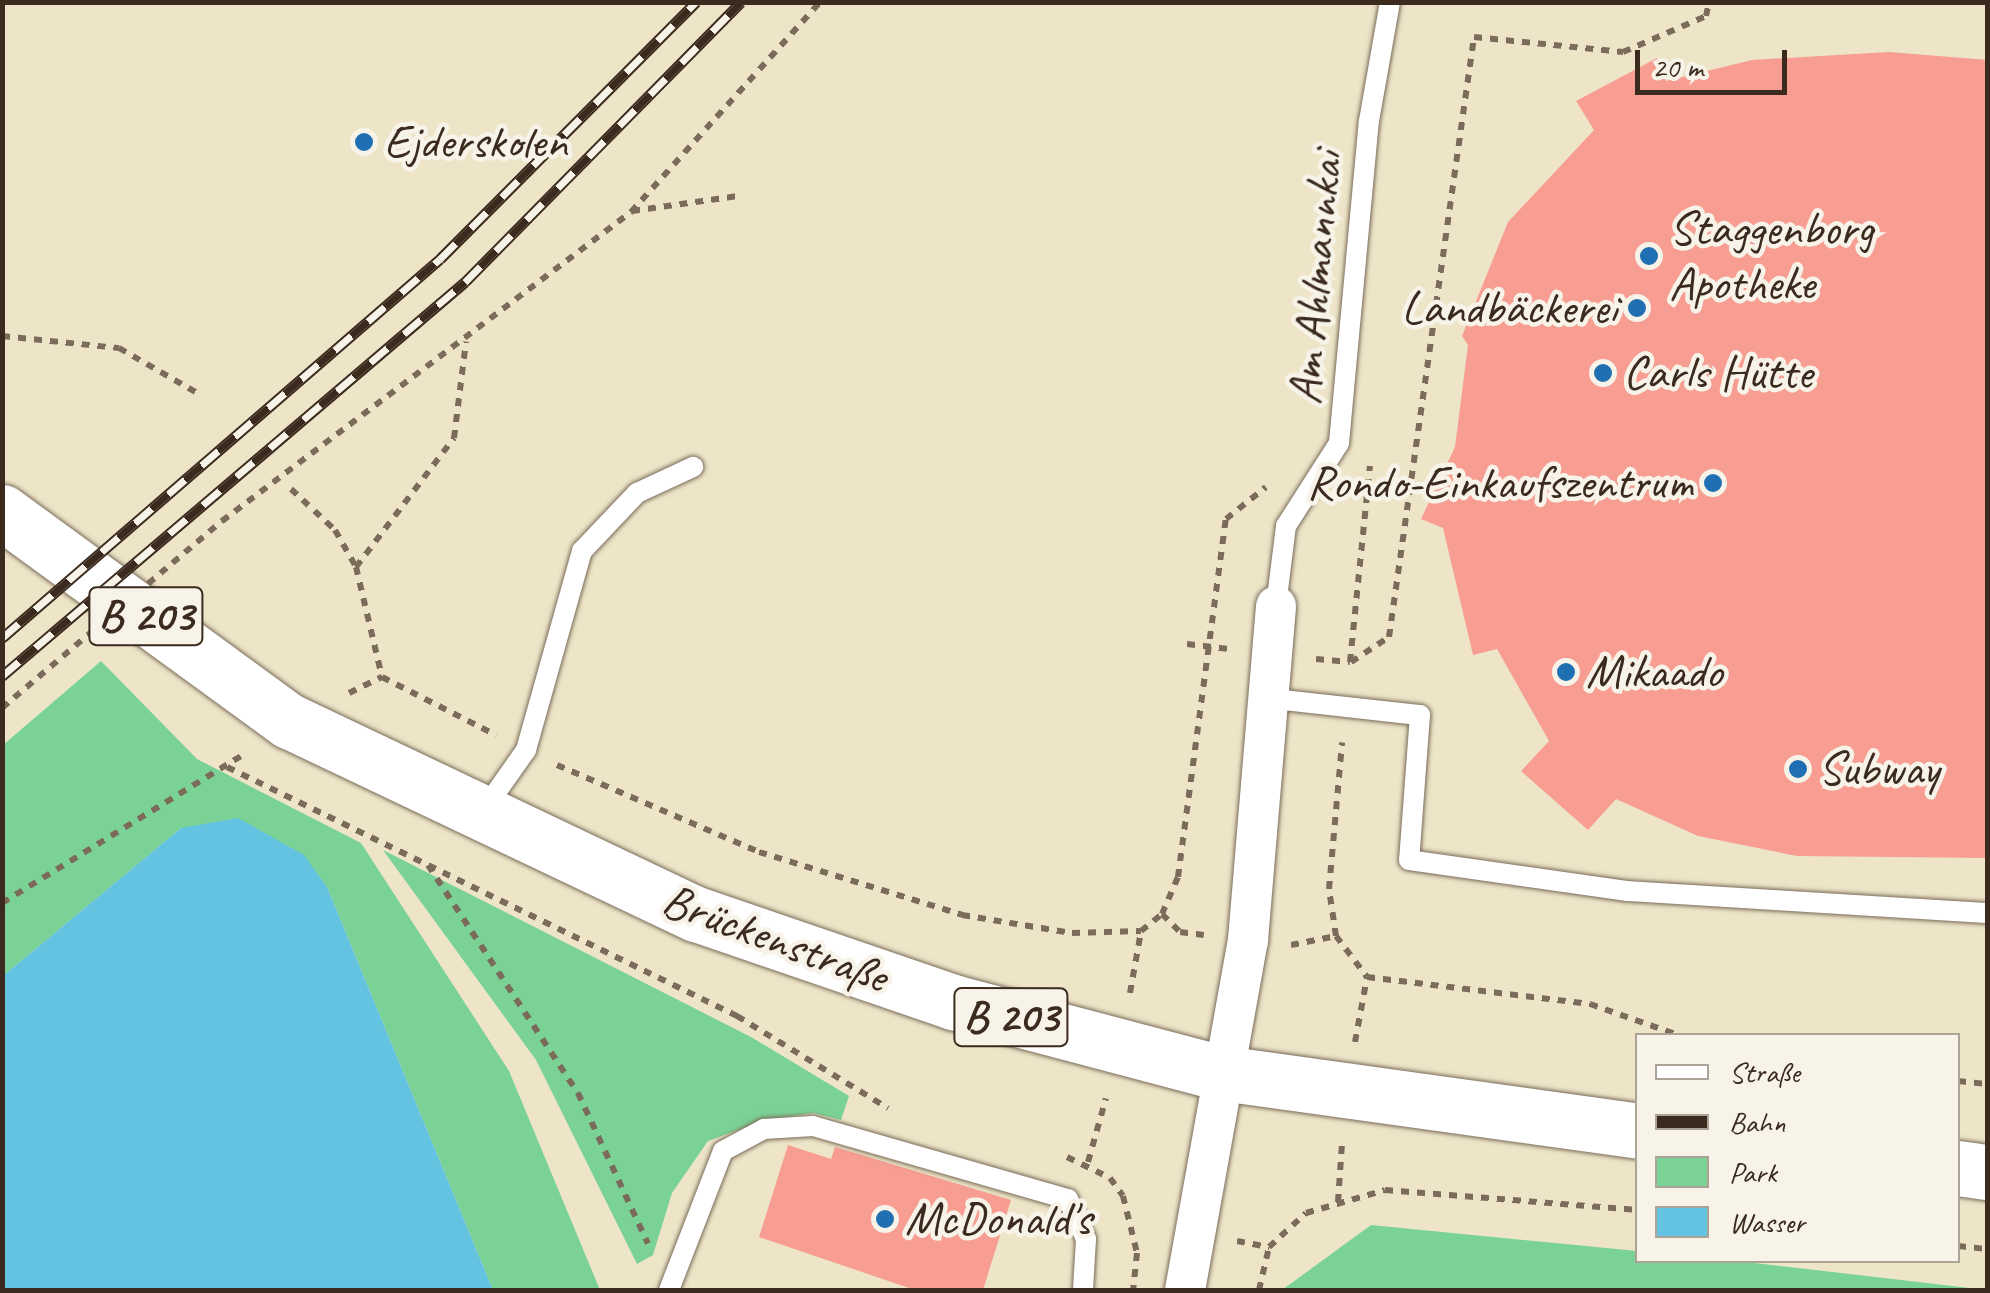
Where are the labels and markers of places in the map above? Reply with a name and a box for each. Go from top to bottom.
place label: Ejderskolen [384,113,567,171]
marker: Ejderskolen [353,131,375,153]
place label: Staggenborg Apotheke [1669,199,1874,312]
marker: Staggenborg Apotheke [1638,245,1660,267]
place label: Landbäckerei [1401,279,1617,337]
marker: Landbäckerei [1626,297,1648,319]
place label: Carls Hütte [1623,344,1812,402]
marker: Carls Hütte [1592,362,1614,384]
place label: Rondo-Einkaufszentrum [1307,454,1693,512]
marker: Rondo-Einkaufszentrum [1702,472,1724,494]
place label: Mikaado [1586,643,1722,701]
marker: Mikaado [1555,661,1577,683]
place label: Subway [1818,740,1939,798]
marker: Subway [1787,758,1809,780]
place label: McDonald's [905,1190,1091,1248]
marker: McDonald's [874,1208,896,1230]

